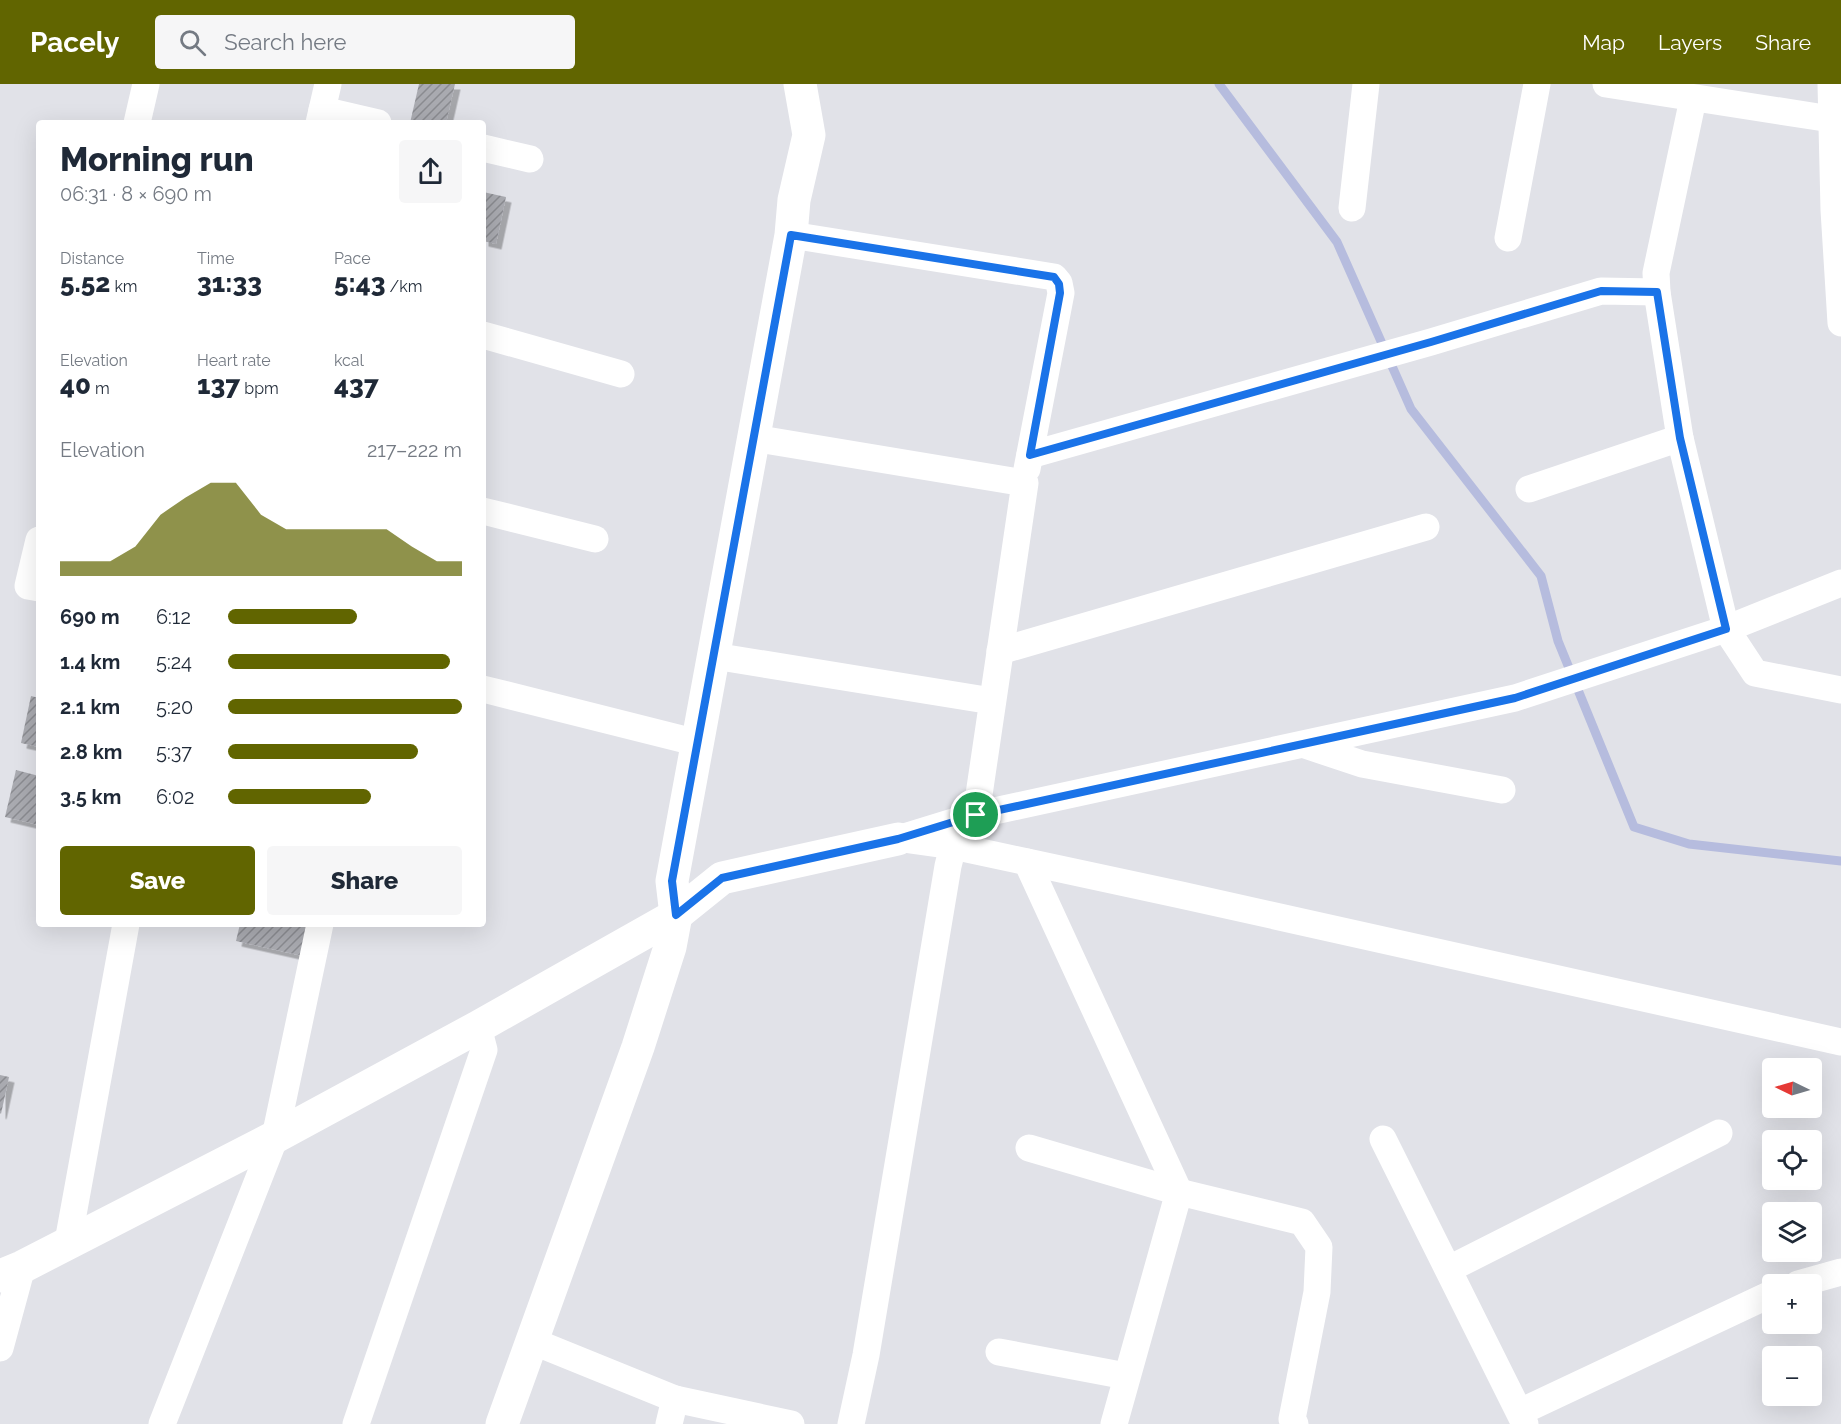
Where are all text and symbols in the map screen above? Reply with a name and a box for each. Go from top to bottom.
search box [155,15,575,69]
text: Pacely [30,26,119,59]
icon: search [176,26,209,59]
text: Search here [224,29,346,55]
text: Map [1582,30,1625,55]
text: Layers [1658,30,1722,55]
text: Share [1755,30,1811,55]
text: Morning run [60,140,254,179]
button: share [399,140,462,203]
text: 06:31 · 8 × 690 m [60,182,212,206]
text: Distance [60,249,124,268]
text: Time [197,249,234,268]
text: Pace [334,249,371,268]
text: 5.52 [60,268,110,298]
text: 31:33 [197,268,262,298]
text: 5:43 [334,268,385,298]
text: km [110,277,138,296]
text: /km [385,277,422,296]
text: Elevation [60,351,128,370]
text: Heart rate [197,351,271,370]
text: kcal [334,351,364,370]
text: 40 [60,370,91,400]
text: 137 [197,370,240,400]
text: 437 [334,370,379,400]
text: m [91,379,110,398]
text: bpm [240,379,279,398]
text: Elevation [60,438,145,462]
text: 217–222 m [367,438,462,462]
text: 690 m [60,605,120,629]
text: 6:12 [156,605,191,629]
text: 1.4 km [60,650,120,674]
text: 5:24 [156,650,192,674]
text: 2.1 km [60,695,120,719]
text: 5:20 [156,695,193,719]
text: 2.8 km [60,740,122,764]
text: 5:37 [156,740,192,764]
text: 3.5 km [60,785,121,809]
text: 6:02 [156,785,194,809]
pin [950,789,1001,840]
icon: arrive [959,798,992,831]
button: Save [60,846,255,915]
button: Share [267,846,462,915]
north arrow [1762,1058,1822,1118]
map controls [1762,1058,1822,1406]
button: locate [1762,1130,1822,1190]
button: layers [1762,1202,1822,1262]
button: + [1762,1274,1822,1334]
button: − [1762,1346,1822,1406]

